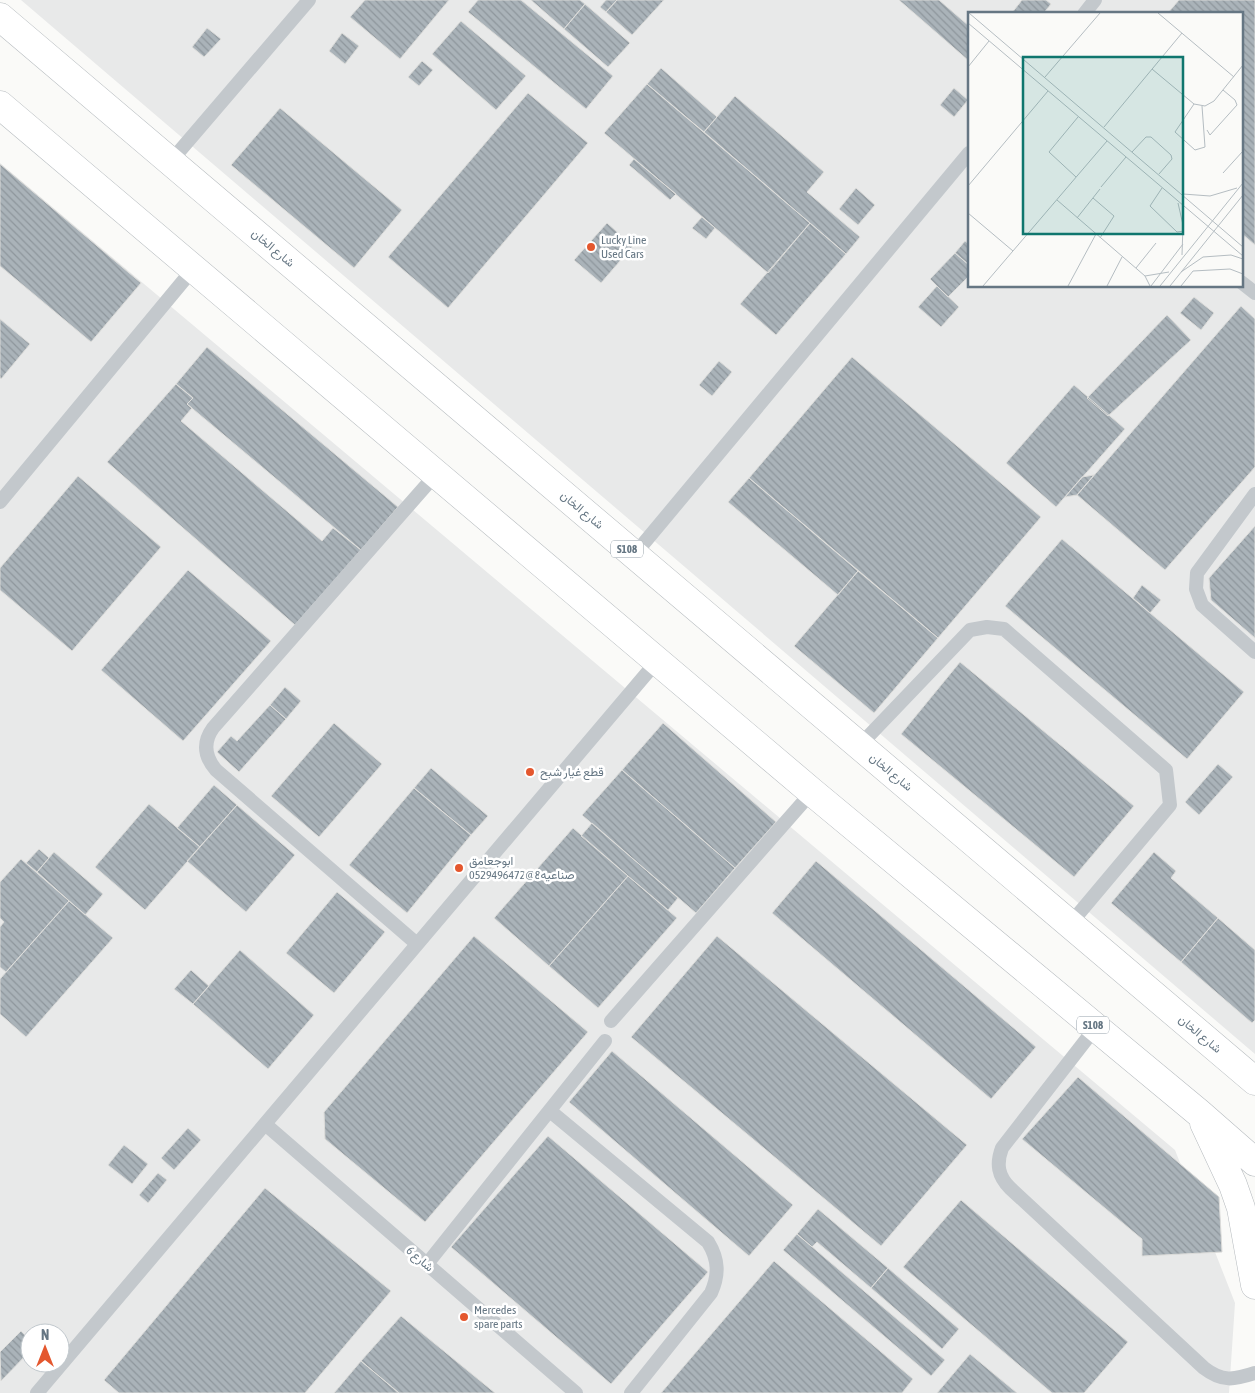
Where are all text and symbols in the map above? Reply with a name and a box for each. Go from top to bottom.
inset map [968,12,1242,288]
street label: شارع الخان [248,226,297,271]
place label: Lucky Line Used Cars [601,233,646,261]
marker: Lucky Line Used Cars [585,241,597,253]
street label: شارع الخان [557,488,606,533]
road number: S108 [611,540,643,558]
street label: شارع الخان [866,750,915,795]
place label: قطع غيار شبح [540,765,604,781]
marker: قطع غيار شبح [524,766,536,778]
place label: ابوجعامق صناعيه8@0529496472 [469,854,574,882]
marker: ابوجعامق صناعيه8@0529496472 [453,862,465,874]
street label: شارع الخان [1175,1012,1224,1057]
road number: S108 [1077,1016,1109,1034]
street label: شارع 6 [402,1243,436,1276]
place label: Mercedes spare parts [474,1303,523,1331]
marker: Mercedes spare parts [458,1311,470,1323]
north arrow [20,1323,70,1373]
text: N [41,1327,49,1343]

